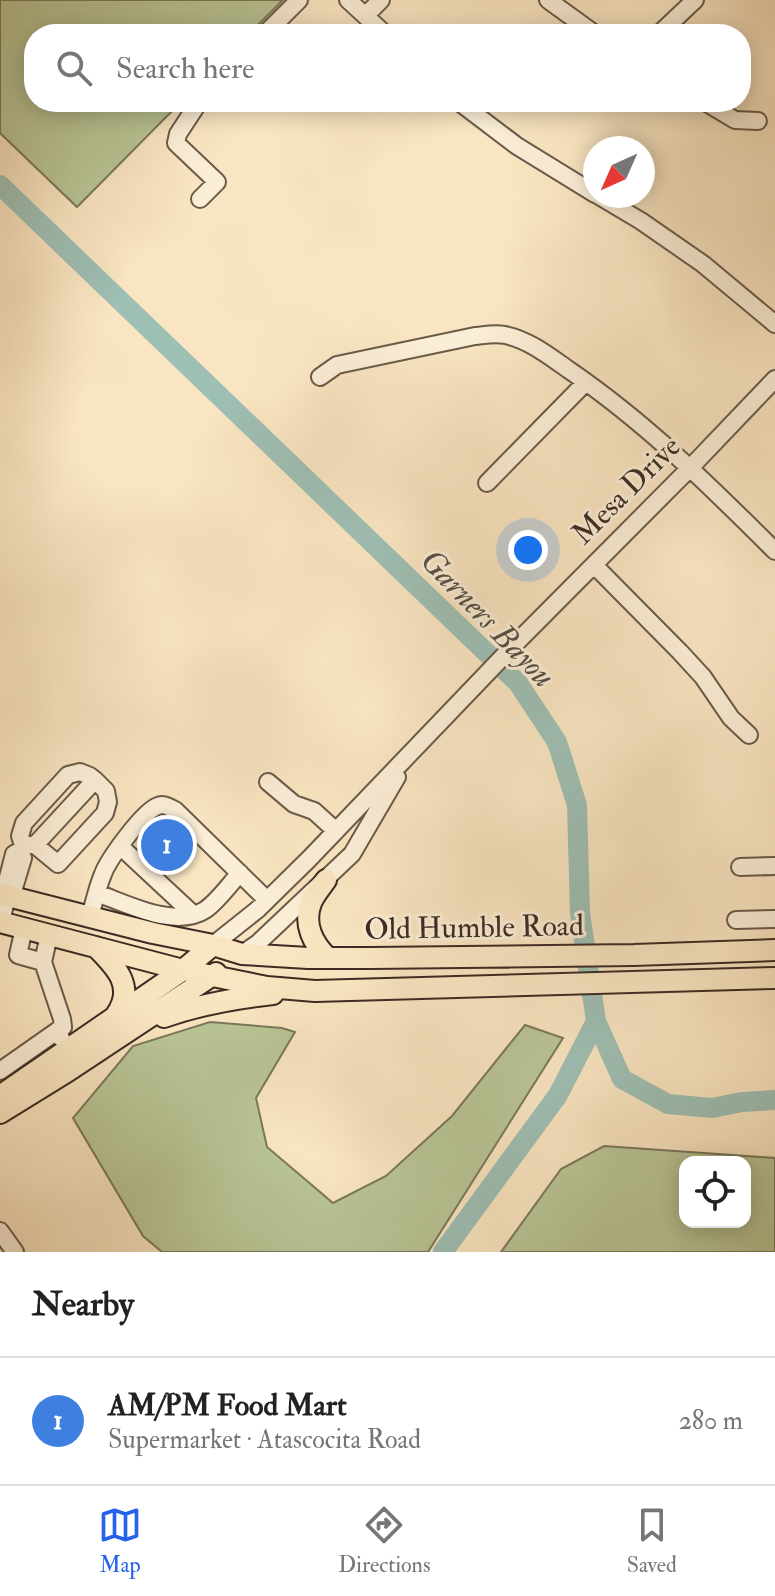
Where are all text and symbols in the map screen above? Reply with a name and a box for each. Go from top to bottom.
search box [24,24,751,112]
icon: search [52,46,96,90]
text: Search here [116,50,255,87]
north arrow [583,136,655,208]
street label: Mesa Drive [564,428,688,552]
your location [508,530,548,570]
water label: Garners Bayou [412,541,563,696]
pin: 1 [141,815,193,875]
street label: Old Humble Road [364,907,584,948]
map controls [679,1156,751,1228]
button: locate [679,1156,751,1228]
text: Nearby [32,1283,134,1326]
text: AM/PM Food Mart [108,1387,347,1424]
text: 1 [53,1405,63,1437]
text: 280 m [679,1405,743,1437]
text: Supermarket · Atascocita Road [108,1424,421,1456]
tab: Map [98,1503,142,1579]
tab: Directions [338,1503,431,1579]
tab: Saved [627,1503,677,1579]

